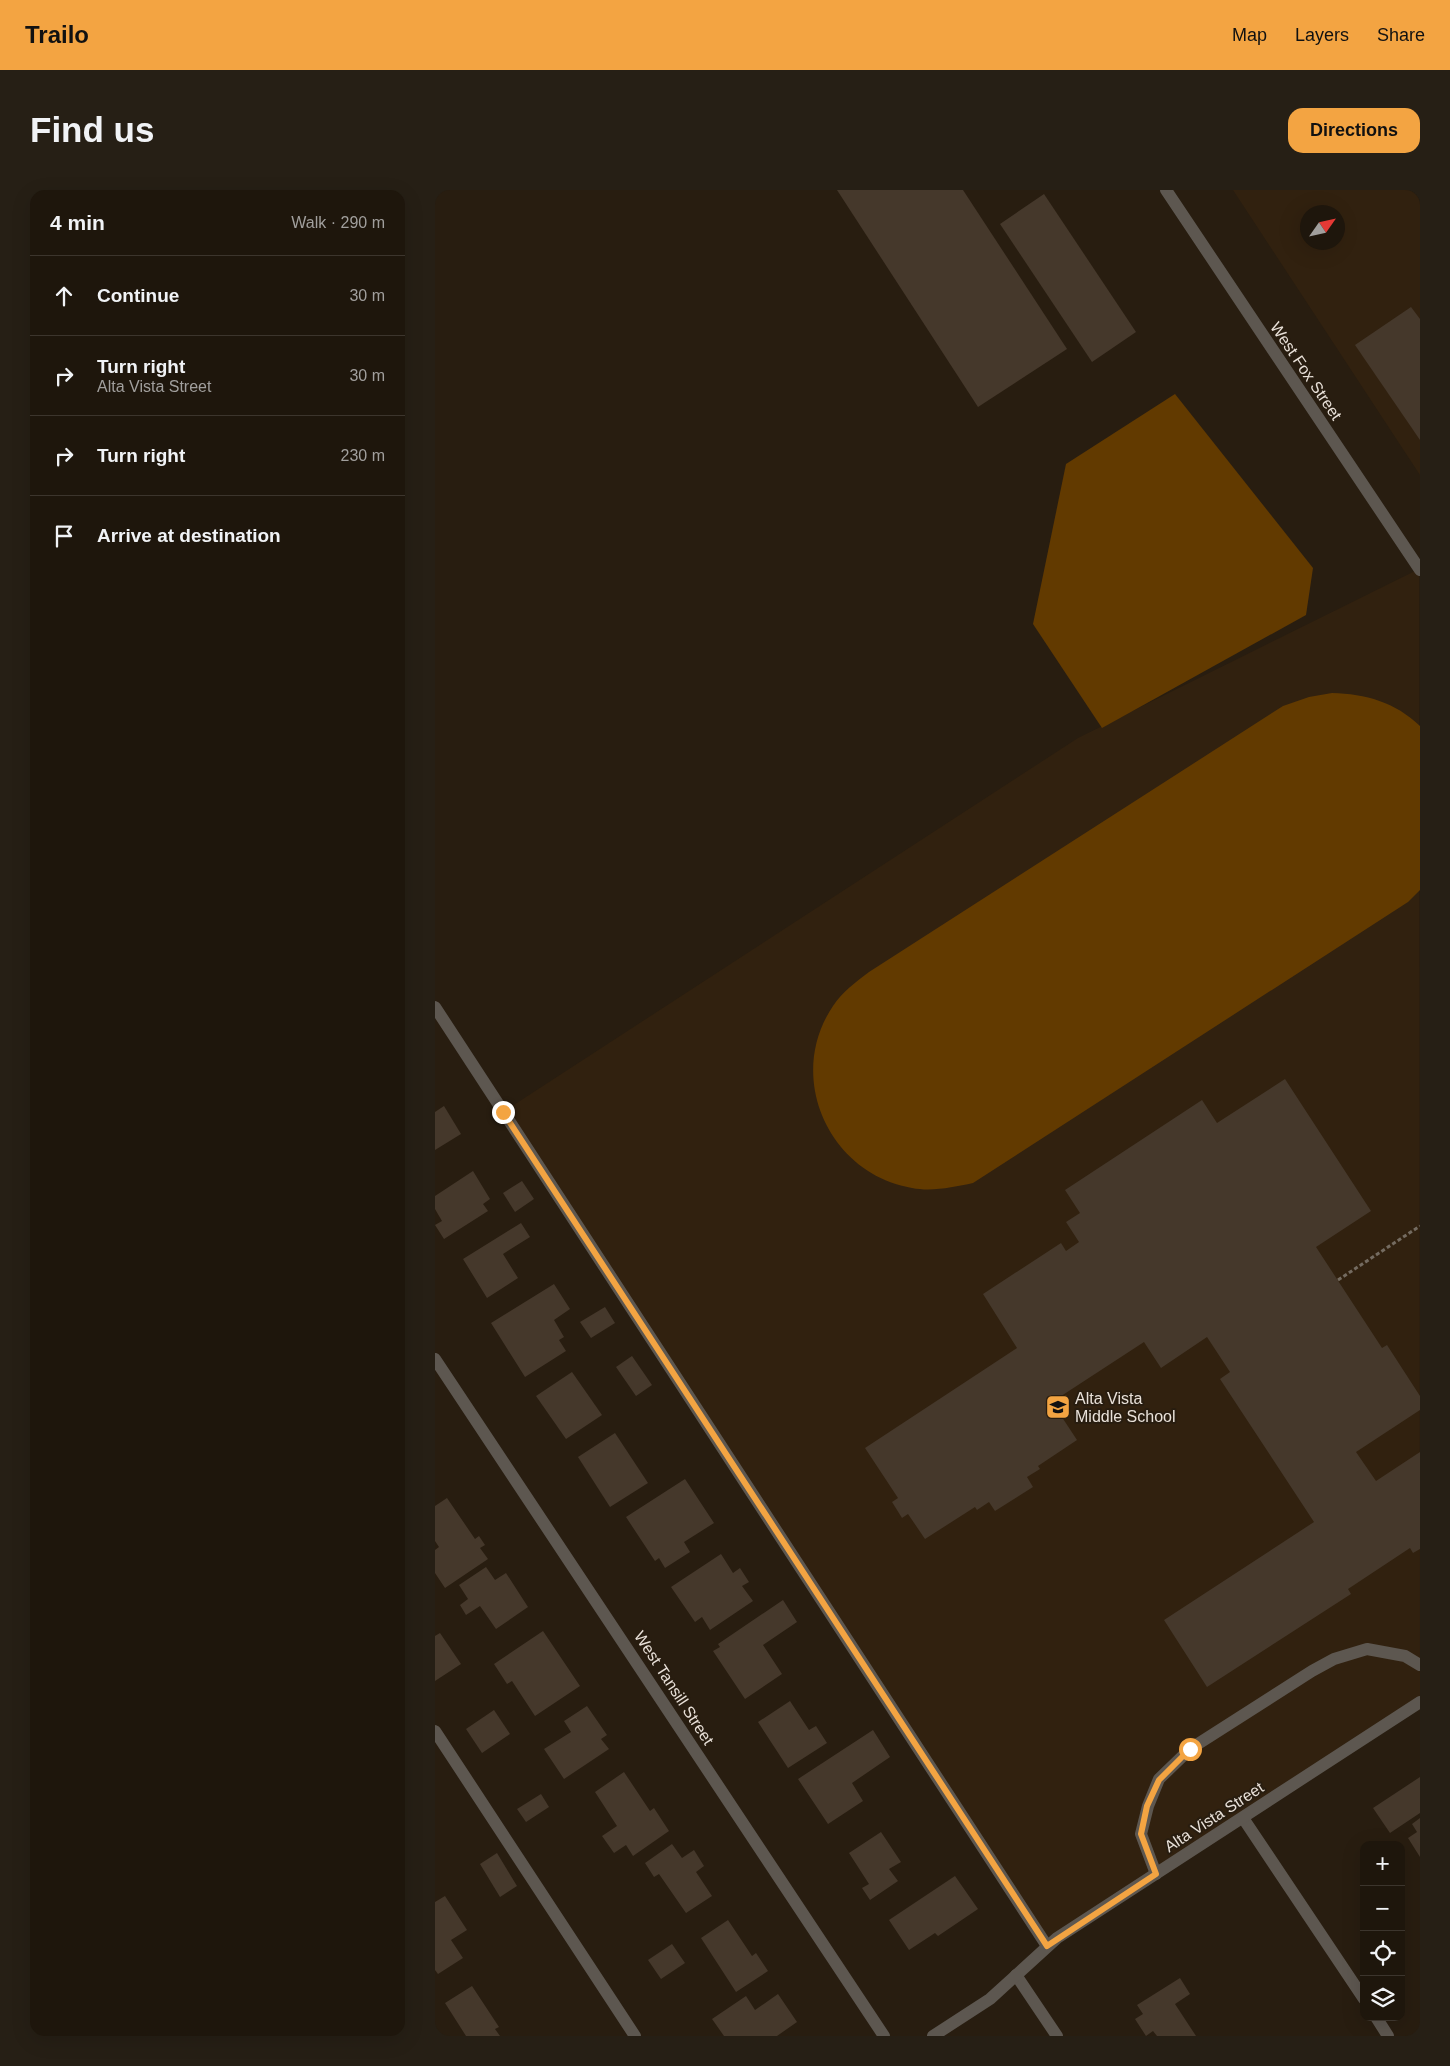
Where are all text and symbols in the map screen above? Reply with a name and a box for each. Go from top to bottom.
text: Trailo [25,21,89,48]
text: Map [1232,25,1267,45]
text: Layers [1295,25,1349,45]
text: Share [1377,25,1425,45]
button: Directions [1288,108,1420,153]
text: Find us [30,110,154,149]
north arrow [1300,205,1345,250]
text: 4 min [50,211,105,234]
text: Walk · 290 m [291,214,385,231]
icon: ahead [50,282,78,310]
text: Continue [97,285,179,306]
text: 30 m [349,287,385,304]
street label: West Fox Street [1267,319,1345,424]
text: Turn right [97,356,185,377]
icon: right [50,362,78,390]
text: 30 m [349,367,385,384]
text: Alta Vista Street [97,378,211,395]
icon: right [50,442,78,470]
text: Turn right [97,445,185,466]
text: 230 m [341,447,385,464]
icon: arrive [50,522,78,550]
text: Arrive at destination [97,525,281,546]
route end [492,1101,515,1124]
place label: Alta Vista Middle School [1075,1390,1176,1425]
school or university icon: Alta Vista Middle School [1045,1394,1071,1420]
street label: West Tansill Street [631,1628,717,1748]
route start [1179,1738,1202,1761]
street label: Alta Vista Street [1161,1778,1267,1855]
map controls [1360,1841,1405,2021]
button: + [1360,1841,1405,1886]
button: − [1360,1886,1405,1931]
button: locate [1360,1931,1405,1976]
button: layers [1360,1976,1405,2021]

